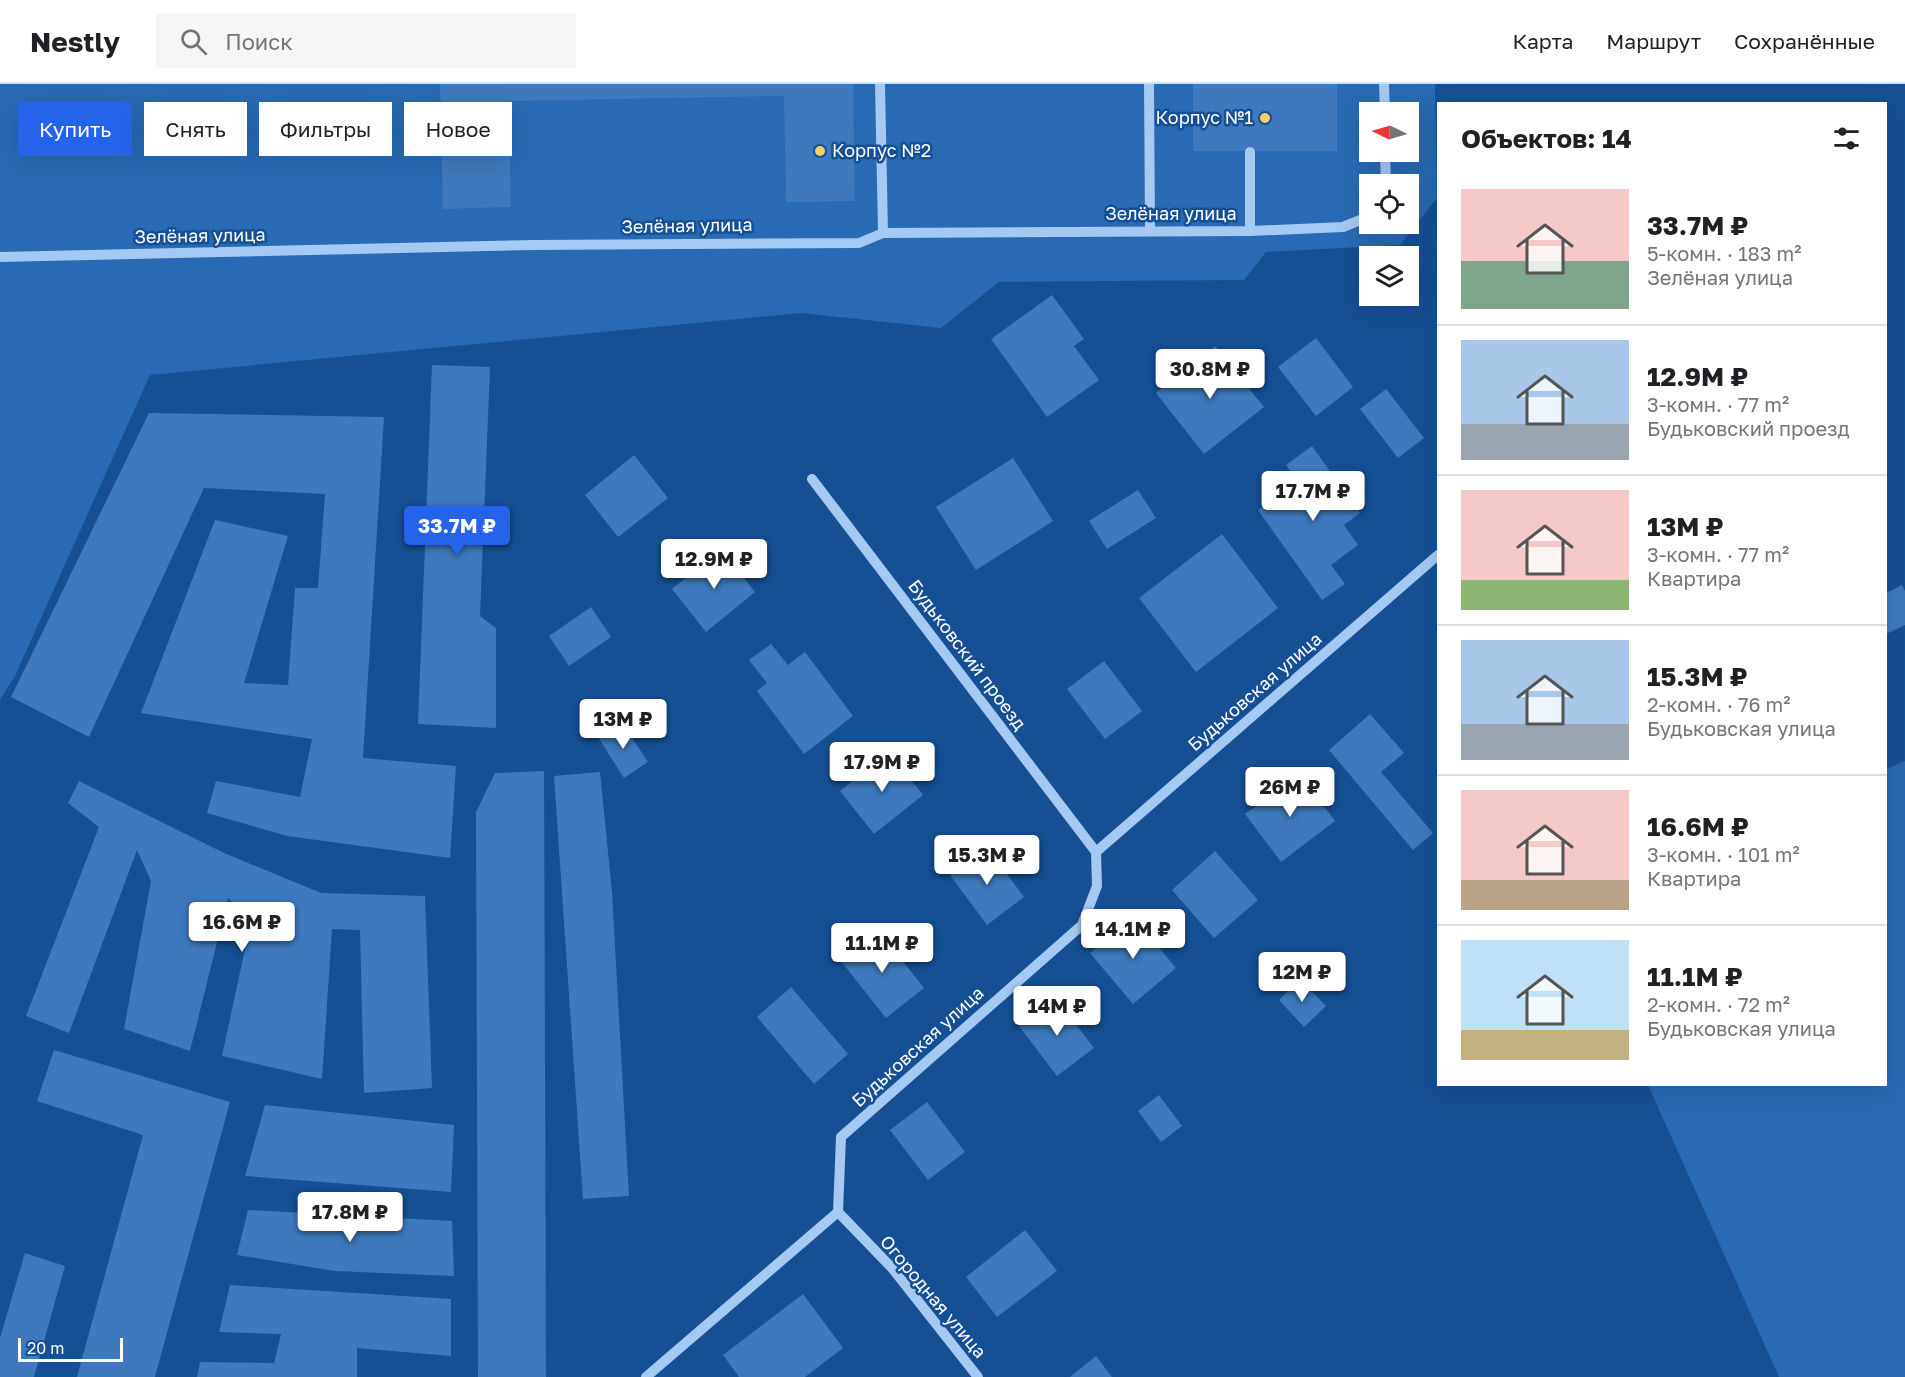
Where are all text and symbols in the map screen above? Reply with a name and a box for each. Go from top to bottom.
search box [156,14,576,68]
text: Nestly [30,25,120,58]
icon: search [177,25,210,58]
text: Поиск [225,28,293,55]
text: Карта [1512,28,1573,54]
text: Маршрут [1606,28,1701,54]
text: Сохранённые [1734,28,1875,54]
chip: Купить [18,102,132,156]
chip: Снять [144,102,247,156]
chip: Фильтры [259,102,392,156]
chip: Новое [404,102,512,156]
north arrow [1359,102,1419,162]
map controls [1359,102,1419,306]
place label: Корпус №1 [1156,106,1253,128]
marker: Корпус №1 [1258,111,1272,125]
icon: filters [1830,122,1863,155]
text: Объектов: 14 [1461,123,1632,154]
place label: Корпус №2 [832,139,931,161]
marker: Корпус №2 [813,144,827,158]
button: locate [1359,174,1419,234]
street label: Зелёная улица [1105,202,1237,224]
text: 33.7M ₽ [1647,210,1748,241]
street label: Зелёная улица [621,213,753,237]
icon: home [1509,213,1581,285]
street label: Зелёная улица [134,223,266,247]
text: 5-комн. · 183 m² [1647,241,1801,265]
button: layers [1359,246,1419,306]
text: Зелёная улица [1647,265,1793,289]
pin: 30.8M ₽ [1155,349,1265,400]
text: 30.8M ₽ [1170,356,1250,380]
text: 12.9M ₽ [1647,361,1748,392]
icon: home [1509,364,1581,436]
text: 3-комн. · 77 m² [1647,392,1789,416]
text: Будьковский проезд [1647,416,1850,440]
pin: 17.7M ₽ [1258,471,1368,522]
text: 17.7M ₽ [1276,478,1350,502]
pin: 33.7M ₽ [402,506,512,557]
text: 13M ₽ [1647,511,1723,542]
text: 33.7M ₽ [418,513,496,537]
icon: home [1509,514,1581,586]
pin: 12.9M ₽ [659,539,769,590]
text: 3-комн. · 77 m² [1647,542,1789,566]
text: 12.9M ₽ [675,546,753,570]
text: Квартира [1647,566,1741,590]
street label: Будьковский проезд [904,575,1032,734]
street label: Будьковская улица [1183,627,1326,755]
text: 15.3M ₽ [1647,661,1748,692]
icon: home [1509,664,1581,736]
text: 2-комн. · 76 m² [1647,692,1791,716]
pin: 13M ₽ [581,699,665,750]
text: 13M ₽ [594,706,652,730]
text: Будьковская улица [1647,716,1836,740]
pin: 17.9M ₽ [827,742,937,793]
text: 17.9M ₽ [844,749,920,773]
pin: 26M ₽ [1248,767,1332,818]
text: 26M ₽ [1259,774,1321,798]
text: 16.6M ₽ [1647,811,1749,842]
icon: home [1509,814,1581,886]
pin: 15.3M ₽ [932,835,1042,886]
text: 15.3M ₽ [948,842,1026,866]
text: 3-комн. · 101 m² [1647,842,1800,866]
text: Квартира [1647,866,1741,890]
pin: 16.6M ₽ [187,902,297,953]
text: 16.6M ₽ [203,909,281,933]
pin: 14.1M ₽ [1078,909,1188,960]
text: 14.1M ₽ [1095,916,1171,940]
pin: 11.1M ₽ [827,923,937,974]
text: 11.1M ₽ [845,930,919,954]
pin: 12M ₽ [1260,952,1344,1003]
text: 12M ₽ [1273,959,1331,983]
text: 11.1M ₽ [1647,961,1743,992]
icon: home [1509,964,1581,1036]
street label: Будьковская улица [847,981,988,1111]
pin: 14M ₽ [1015,986,1099,1037]
text: 2-комн. · 72 m² [1647,992,1790,1016]
text: 14M ₽ [1027,993,1087,1017]
text: Будьковская улица [1647,1016,1836,1040]
pin: 17.8M ₽ [295,1192,405,1243]
text: 17.8M ₽ [312,1199,388,1223]
street label: Огородная улица [876,1231,992,1362]
scale bar [18,1335,123,1362]
text: 20 m [27,1338,64,1358]

